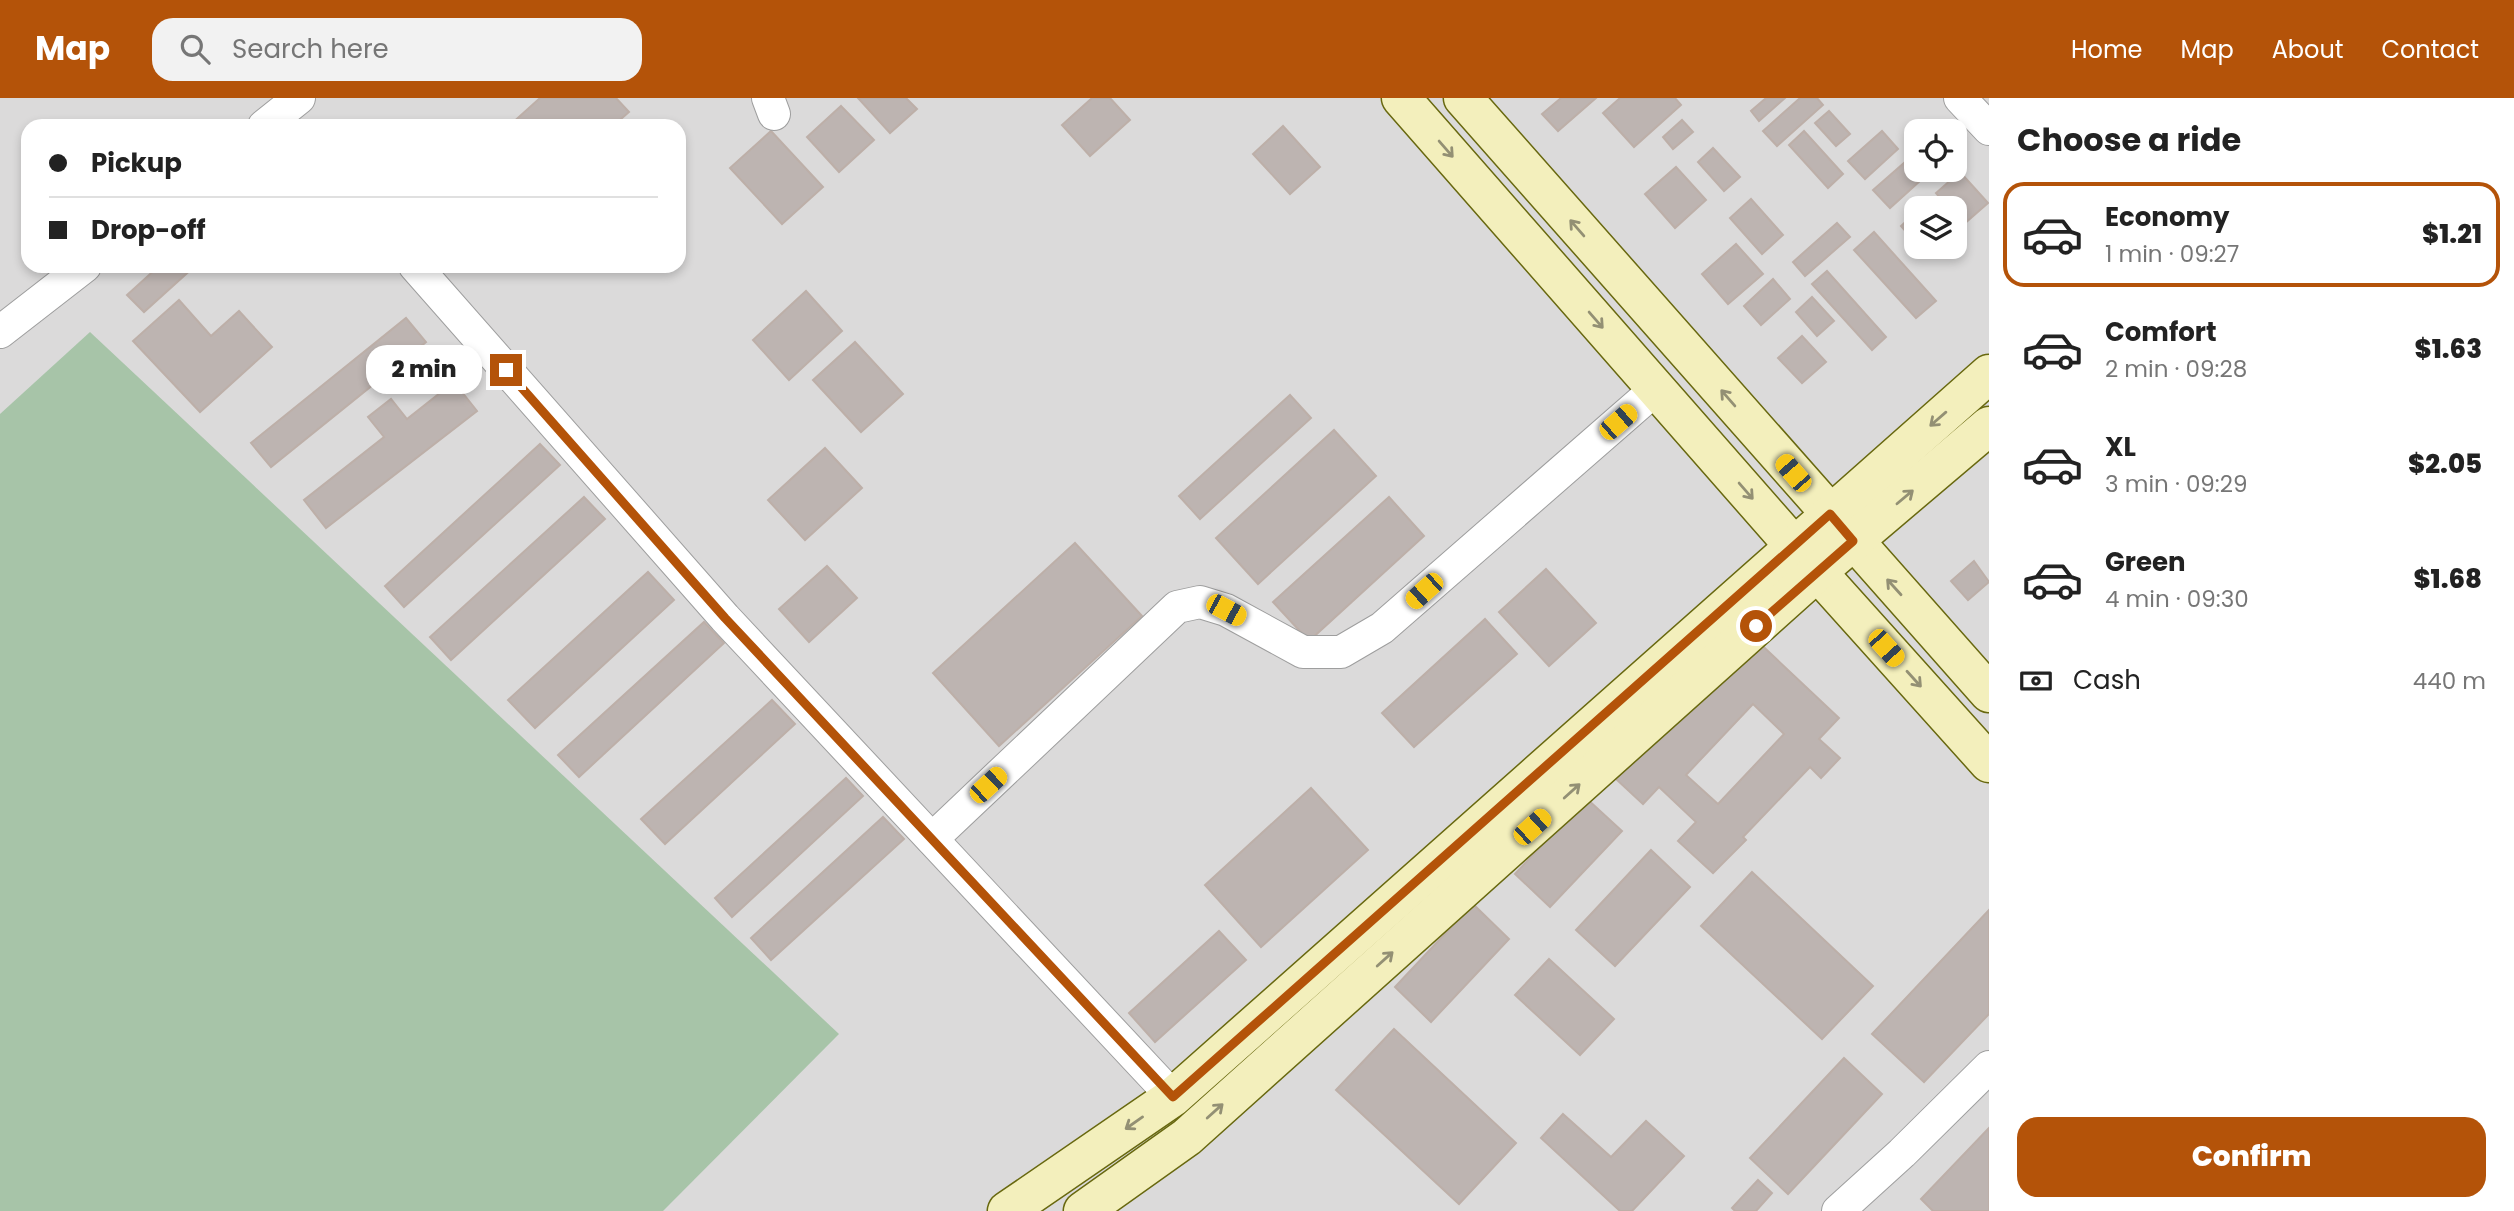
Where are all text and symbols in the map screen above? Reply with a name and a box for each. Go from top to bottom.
search box [152,18,642,81]
text: Map [35,25,110,72]
icon: search [176,30,214,68]
text: Search here [232,31,389,67]
text: Home [2071,33,2143,66]
text: Map [2181,33,2234,66]
text: About [2272,33,2343,66]
text: Contact [2381,33,2479,66]
text: Choose a ride [2017,117,2241,162]
map controls [1904,119,1967,259]
button: locate [1904,119,1967,182]
one-way arrow [1438,140,1454,158]
text: Pickup [91,145,182,181]
button: layers [1904,196,1967,259]
text: Economy [2105,199,2229,235]
icon: car [2021,203,2084,266]
text: Drop-off [91,212,206,248]
text: $1.21 [2422,216,2482,252]
one-way arrow [1570,219,1586,237]
text: 1 min · 09:27 [2105,238,2239,270]
one-way arrow [1588,311,1604,329]
text: Comfort [2105,314,2217,350]
icon: car [2021,318,2084,381]
text: $1.63 [2415,331,2482,367]
callout: 2 min [366,345,482,394]
text: 2 min [392,353,456,385]
text: 2 min · 09:28 [2105,353,2247,385]
route end [490,354,522,386]
one-way arrow [1720,390,1736,408]
car [1596,400,1641,444]
one-way arrow [1929,411,1947,427]
text: XL [2105,429,2136,465]
icon: car [2021,433,2084,496]
text: $2.05 [2408,446,2482,482]
car [1772,450,1815,496]
text: 3 min · 09:29 [2105,468,2247,500]
one-way arrow [1738,482,1754,500]
one-way arrow [1896,489,1914,505]
text: Green [2105,544,2186,580]
icon: car [2021,548,2084,611]
text: $1.68 [2413,561,2482,597]
car [1402,569,1447,613]
one-way arrow [1887,579,1903,597]
text: 4 min · 09:30 [2105,583,2249,615]
car [1203,591,1250,629]
route start [1740,610,1772,642]
car [1865,625,1908,671]
icon: cash [2017,662,2055,700]
text: Cash [2073,662,2141,698]
text: 440 m [2413,665,2486,697]
one-way arrow [1906,670,1922,688]
car [966,763,1011,807]
one-way arrow [1563,783,1581,799]
car [1510,805,1555,849]
one-way arrow [1376,951,1394,967]
one-way arrow [1206,1103,1224,1119]
one-way arrow [1125,1116,1145,1130]
button: Confirm [2017,1117,2486,1197]

